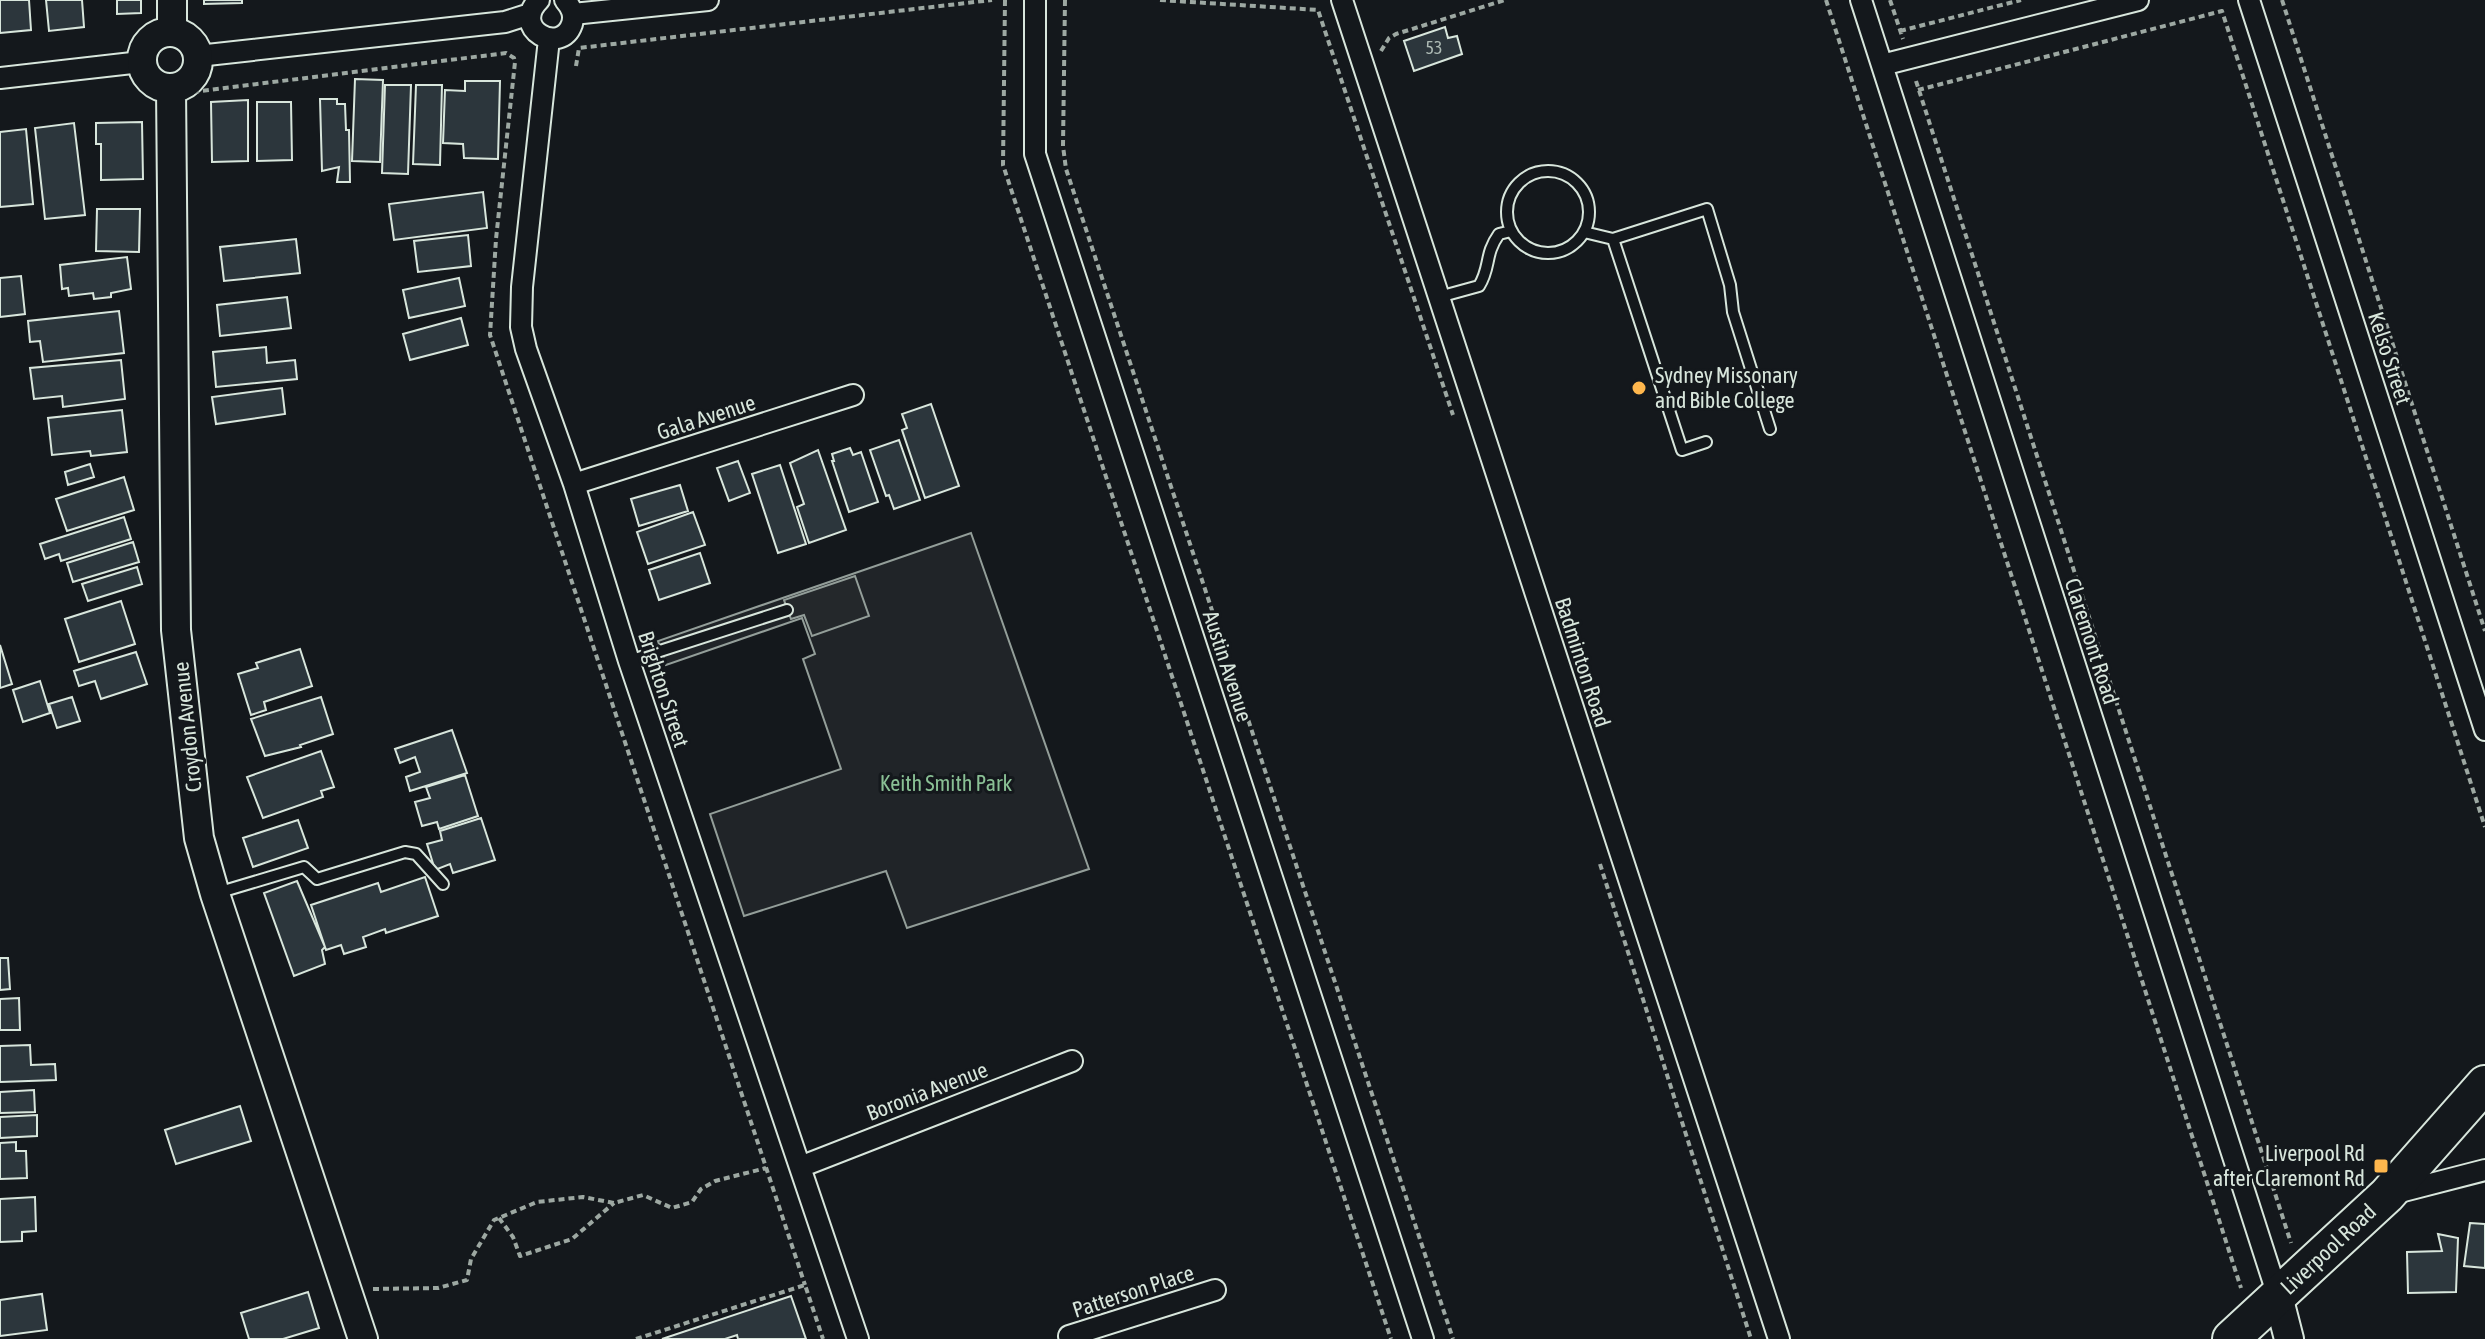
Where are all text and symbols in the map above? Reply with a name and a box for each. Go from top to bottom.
house number: 53 [1426,37,1442,58]
street label: Kelso Street [2363,309,2417,407]
place label: Sydney Missonary and Bible College [1655,362,1798,413]
marker: Sydney Missonary and Bible College [1630,379,1648,397]
street label: Gala Avenue [654,389,758,445]
street label: Claremont Road [2059,575,2125,707]
street label: Badminton Road [1550,594,1616,730]
street label: Austin Avenue [1198,607,1258,725]
street label: Brighton Street [633,628,695,750]
street label: Croydon Avenue [167,661,207,793]
park label: Keith Smith Park [880,770,1012,796]
street label: Boronia Avenue [863,1056,991,1126]
place label: Liverpool Rd after Claremont Rd [2213,1140,2365,1191]
marker: Liverpool Rd after Claremont Rd [2372,1157,2390,1175]
street label: Liverpool Road [2275,1198,2381,1300]
street label: Patterson Place [1069,1259,1197,1323]

